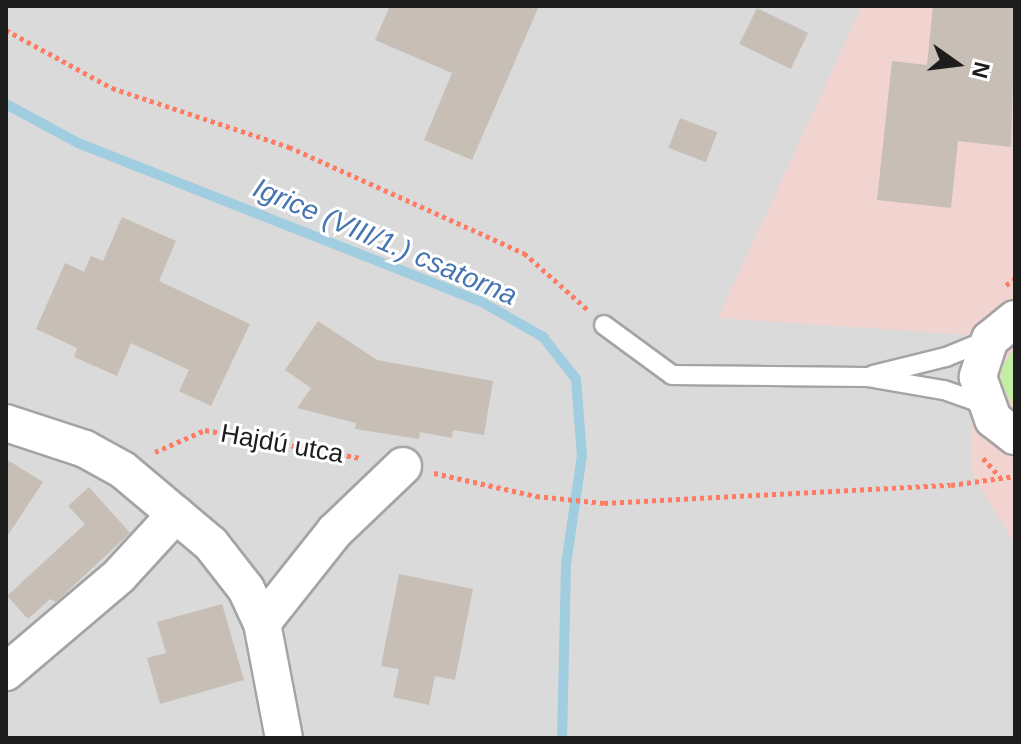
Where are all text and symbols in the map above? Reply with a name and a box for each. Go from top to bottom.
north arrow [917,24,997,104]
text: N [967,59,995,81]
water label: Igrice (VIII/1.) csatorna [248,171,522,313]
street label: Hajdú utca [218,418,346,470]

